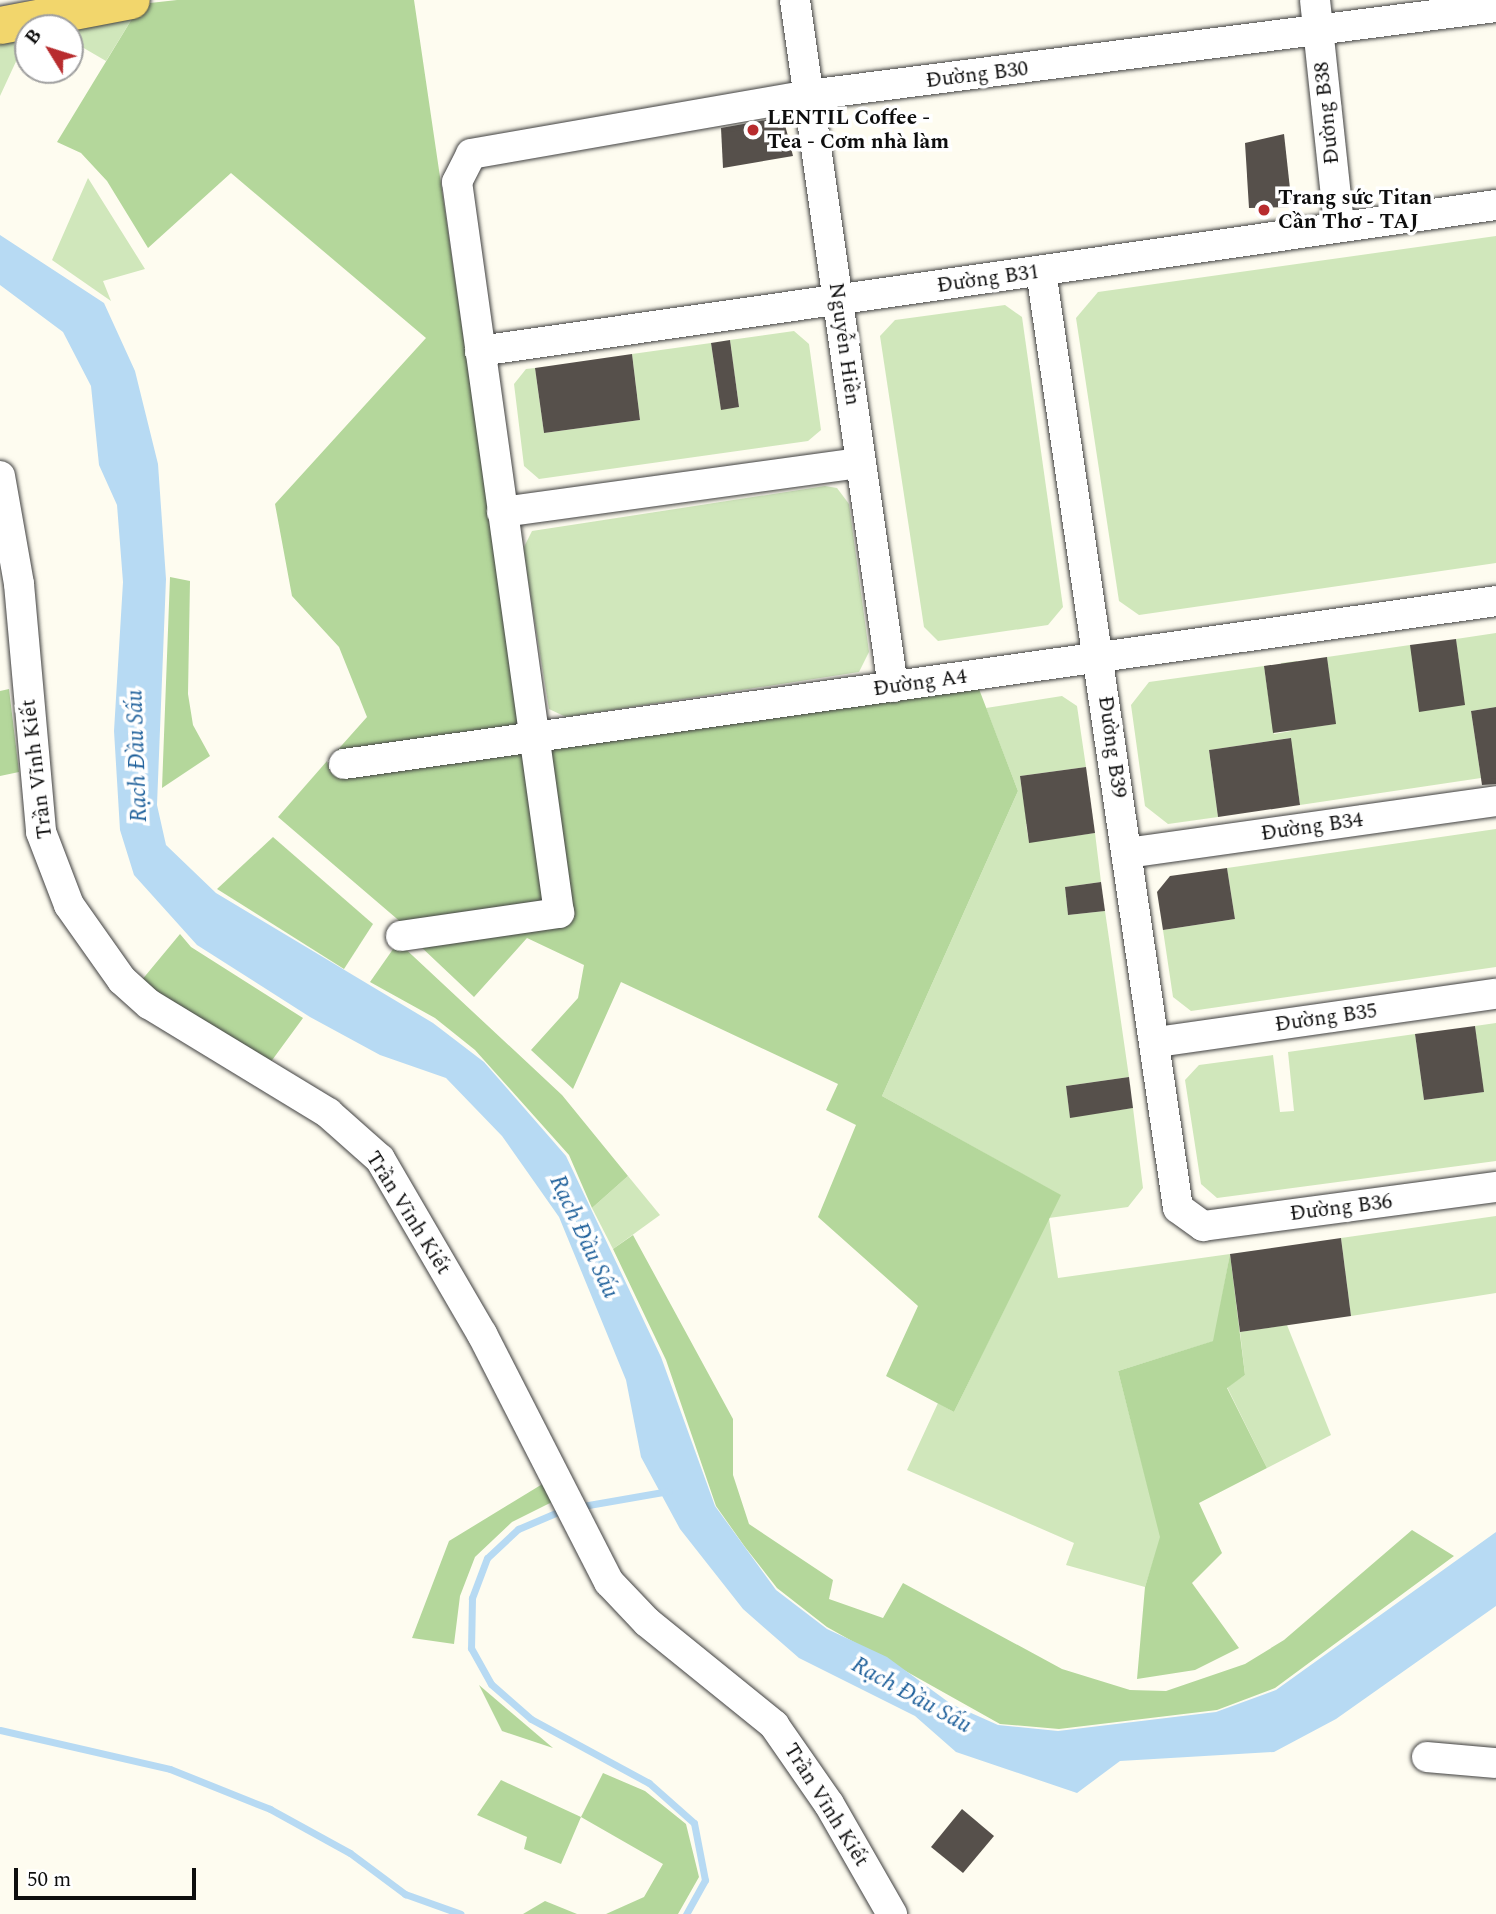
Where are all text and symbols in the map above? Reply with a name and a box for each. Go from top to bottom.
north arrow [14,14,84,84]
text: B [18,23,49,51]
street label: Đường B30 [924,56,1030,94]
street label: Đường B38 [1309,60,1345,166]
place label: LENTIL Coffee - Tea - Cơm nhà làm [767,105,949,155]
marker: LENTIL Coffee - Tea - Cơm nhà làm [745,122,761,138]
place label: Trang sức Titan Cần Thơ - TAJ [1278,185,1432,235]
marker: Trang sức Titan Cần Thơ - TAJ [1256,202,1272,218]
street label: Đường B31 [935,259,1041,299]
street label: Nguyễn Hiền [823,281,865,407]
street label: Đường A4 [871,664,969,702]
water label: Rạch Đầu Sấu [122,689,154,823]
street label: Đường B39 [1092,694,1132,800]
street label: Trần Vĩnh Kiết [16,698,58,840]
street label: Đường B34 [1259,807,1365,847]
street label: Đường B35 [1273,998,1379,1038]
street label: Trần Vĩnh Kiết [360,1147,456,1279]
water label: Rạch Đầu Sấu [542,1171,624,1303]
street label: Đường B36 [1288,1189,1394,1227]
water label: Rạch Đầu Sấu [846,1652,976,1740]
street label: Trần Vĩnh Kiết [778,1739,874,1871]
scale bar [18,1854,200,1898]
text: 50 m [27,1864,71,1896]

